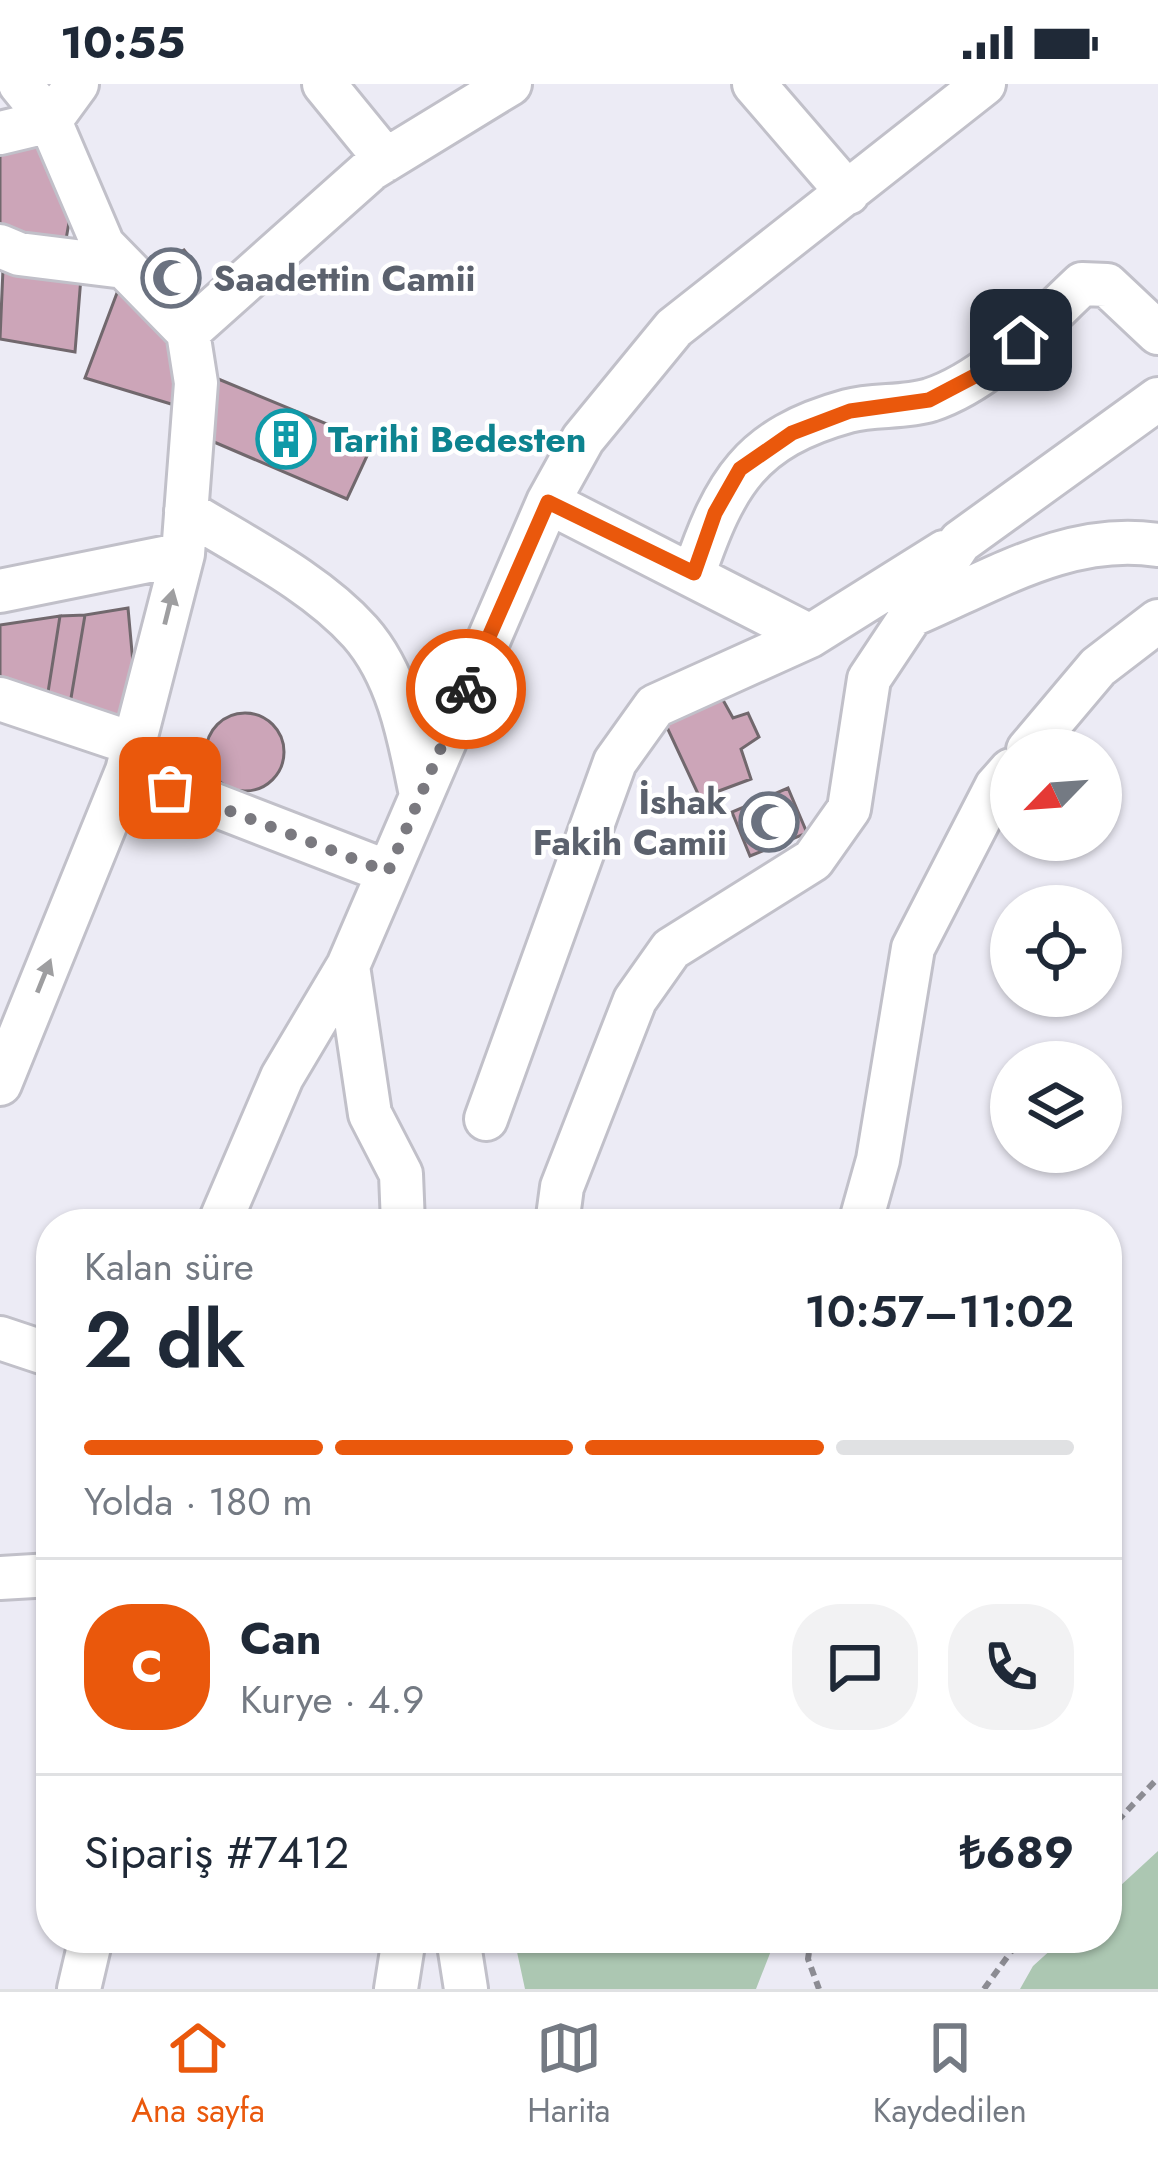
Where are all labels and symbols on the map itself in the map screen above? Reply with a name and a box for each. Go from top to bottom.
mosque icon: Saadettin Camii [140,247,202,309]
place label: Saadettin Camii [213,252,476,304]
pin [970,289,1072,391]
building icon: Tarihi Bedesten [255,408,317,470]
place label: Tarihi Bedesten [328,413,587,465]
one-way arrow [161,589,180,626]
courier [406,629,526,749]
north arrow [990,729,1122,861]
pin [119,737,221,839]
place label: İshak Fakih Camii [533,775,727,868]
mosque icon: İshak Fakih Camii [738,791,800,853]
one-way arrow [35,957,54,993]

